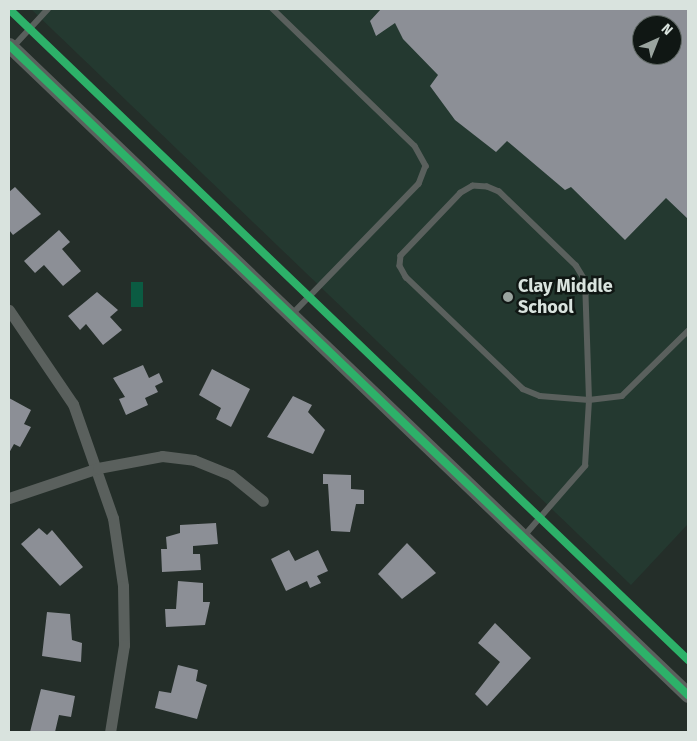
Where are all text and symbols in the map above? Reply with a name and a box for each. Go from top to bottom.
north arrow [632,15,682,65]
text: N [658,20,676,39]
place label: Clay Middle School [518,276,613,318]
marker: Clay Middle School [502,291,514,303]

